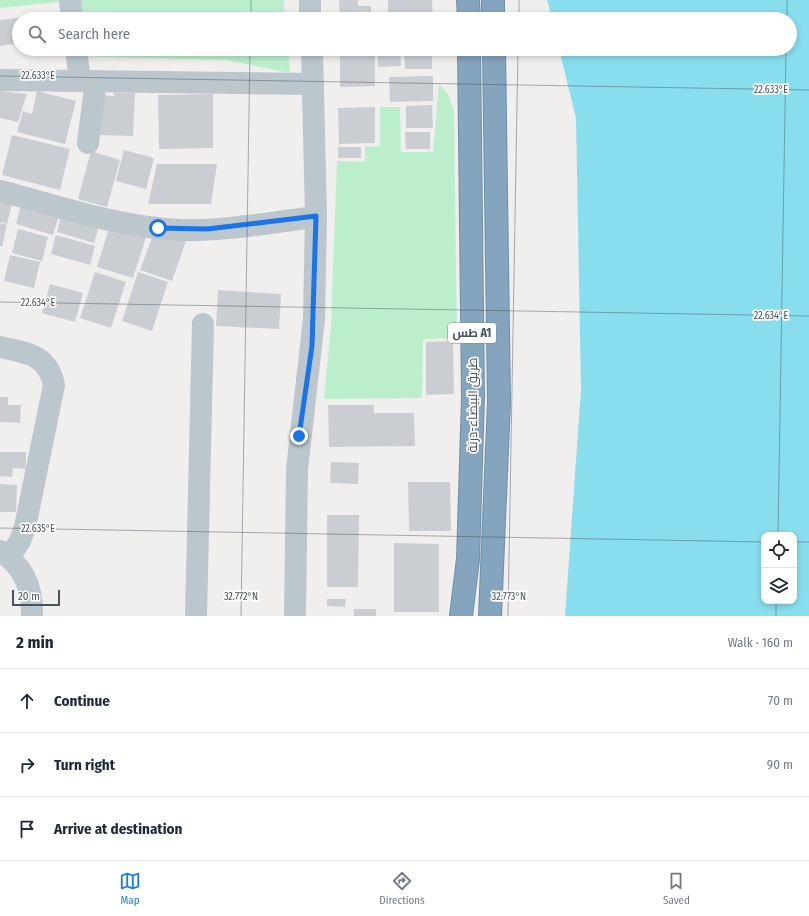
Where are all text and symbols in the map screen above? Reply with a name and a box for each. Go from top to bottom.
search box [12,12,797,56]
icon: search [26,23,48,45]
text: Search here [58,25,130,43]
text: 22.633°E [21,70,55,82]
text: 22.633°E [754,84,788,96]
route start [149,219,167,237]
text: 22.634°E [21,297,56,309]
text: 22.634°E [754,310,789,322]
road number: طس A1 [448,323,496,343]
street label: طريق البيضاء-درنة [465,358,480,452]
route end [290,427,308,445]
text: 22.635°E [21,523,55,535]
map controls [761,532,797,604]
button: locate [761,532,797,568]
button: layers [761,568,797,604]
scale bar [12,588,60,607]
text: 20 m [18,590,40,603]
text: 32.772°N [224,591,258,603]
text: 32.773°N [492,591,526,603]
text: 2 min [16,632,54,653]
text: Walk · 160 m [728,635,793,650]
icon: ahead [16,690,38,712]
text: Continue [54,692,110,710]
text: 70 m [768,693,793,708]
icon: right [16,754,38,776]
text: Turn right [54,756,115,774]
text: 90 m [767,757,793,772]
icon: arrive [16,818,38,840]
text: Arrive at destination [54,820,182,838]
tab: Map [119,870,141,907]
tab: Directions [379,870,425,907]
tab: Saved [663,870,690,907]

